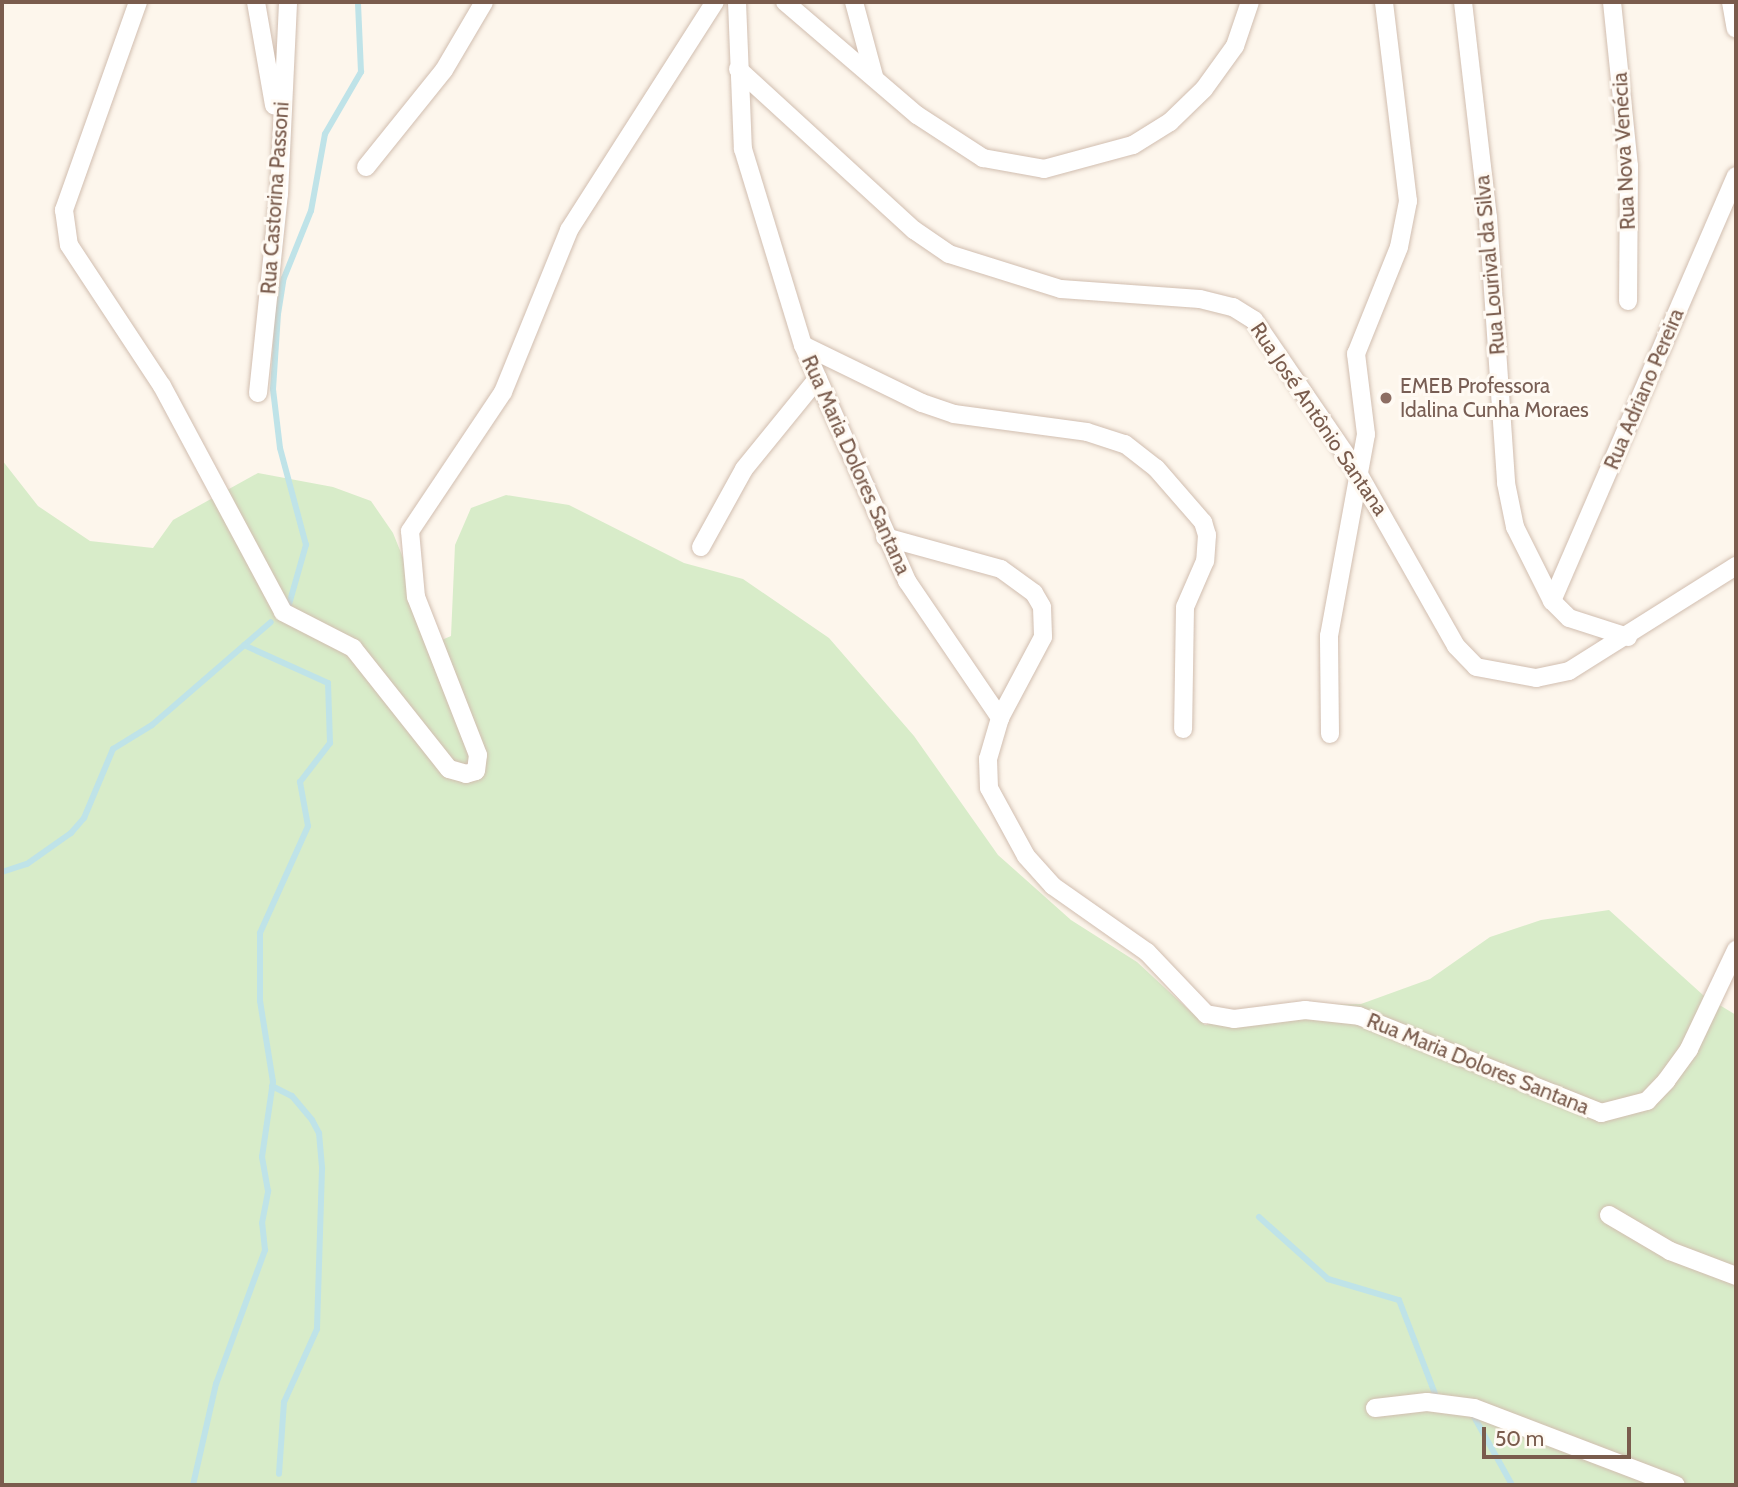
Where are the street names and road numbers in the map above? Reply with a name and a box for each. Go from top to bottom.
street label: Rua Nova Venécia [1607,71,1641,231]
street label: Rua Castorina Passoni [256,101,294,295]
street label: Rua Lourival da Silva [1470,174,1510,356]
street label: Rua Adriano Pereira [1599,305,1689,473]
street label: Rua José Antônio Santana [1245,318,1393,520]
street label: Rua Maria Dolores Santana [796,351,916,579]
street label: Rua Maria Dolores Santana [1363,1008,1593,1120]

